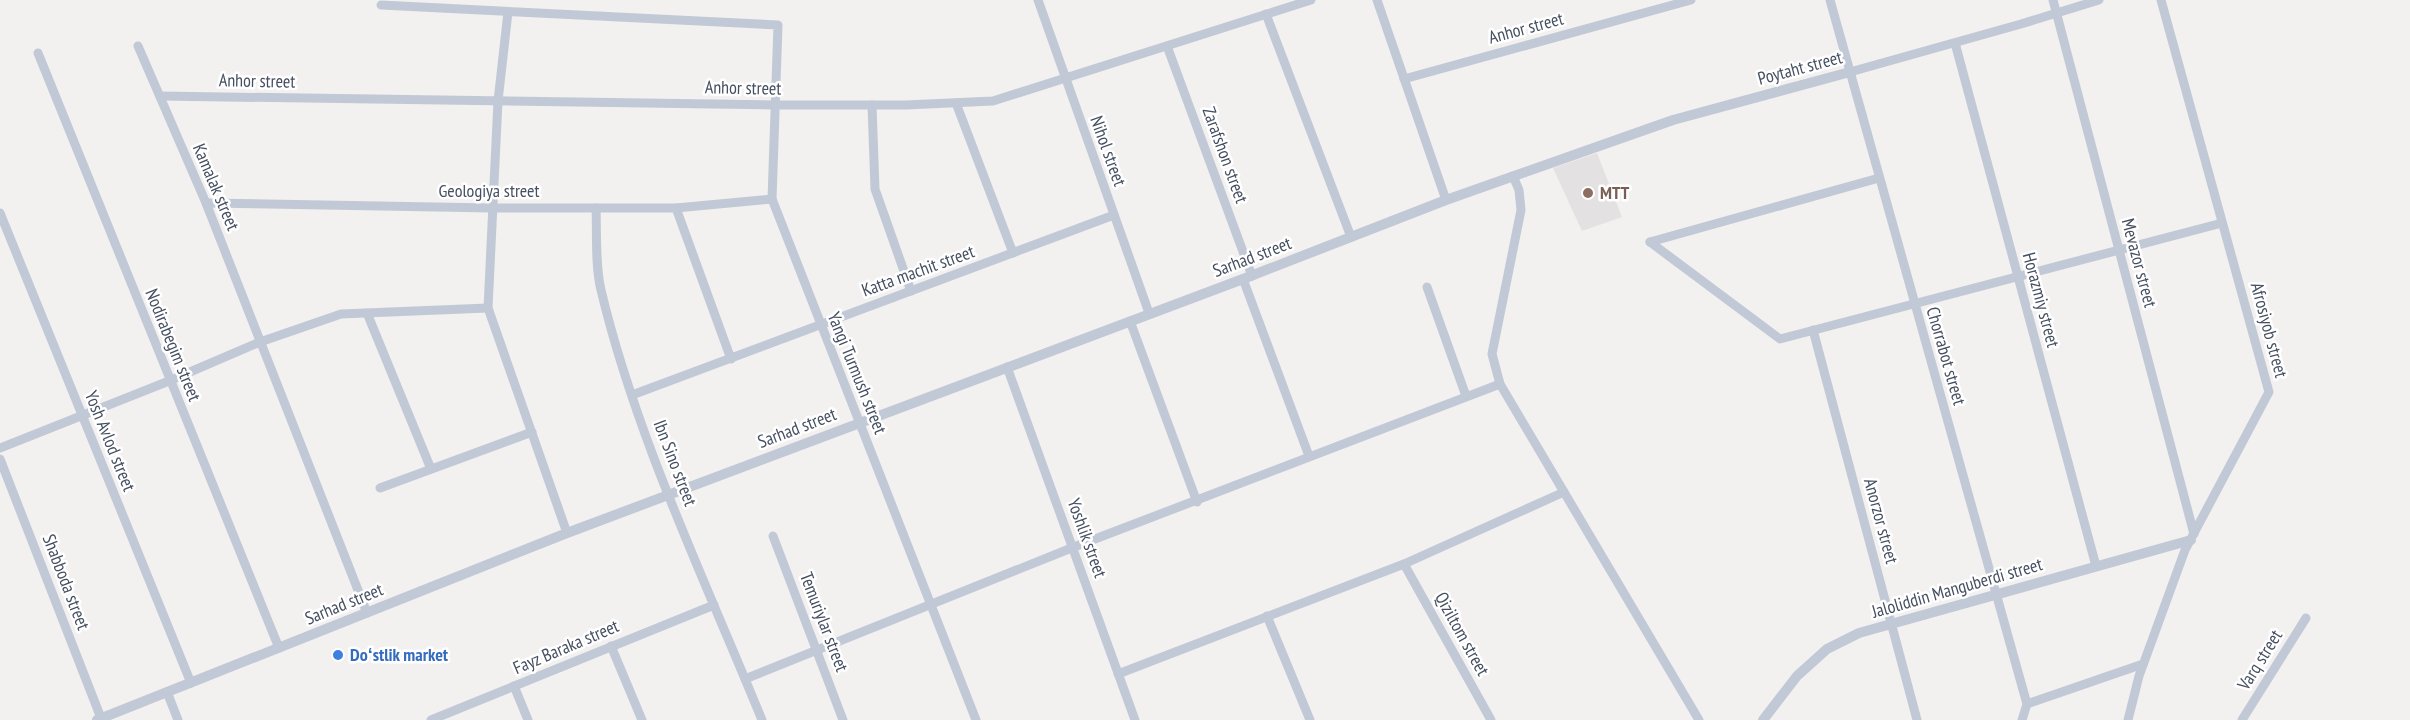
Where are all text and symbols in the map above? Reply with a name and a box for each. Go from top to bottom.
street label: Anhor street [1486,6,1566,49]
street label: Poytaht street [1755,45,1845,90]
street label: Anhor street [219,68,296,93]
street label: Anhor street [705,75,782,100]
street label: Zarafshon street [1197,104,1254,206]
street label: Nihol street [1085,113,1132,189]
street label: Kamalak street [188,140,245,234]
street label: Geologiya street [439,179,540,202]
place label: MTT [1600,181,1630,204]
marker: MTT [1581,186,1595,200]
street label: Mevazor street [2117,216,2162,310]
street label: Sarhad street [1209,231,1294,282]
street label: Katta machit street [858,239,977,302]
street label: Horazmiy street [2018,250,2065,350]
street label: Afrosiyob street [2246,280,2293,380]
street label: Nodirabegim street [140,285,206,404]
street label: Chorrabot street [1922,304,1971,408]
street label: Yangi Turmush street [823,308,892,437]
street label: Yosh Avlod street [80,387,141,494]
street label: Sarhad street [754,402,839,453]
street label: Ibn Sino street [649,416,702,509]
street label: Anorzor street [1859,476,1904,566]
street label: Yoshlik street [1063,495,1112,581]
street label: Shabboda street [38,531,95,633]
street label: Jaloliddin Manguberdi street [1868,552,2045,623]
street label: Temuriylar street [795,569,854,675]
street label: Sarhad street [301,577,386,630]
street label: Qiziltom street [1430,588,1495,680]
street label: Fayz Baraka street [509,614,622,679]
street label: Varq street [2232,625,2287,695]
place label: Doʻstlik market [350,643,449,666]
marker: Doʻstlik market [331,648,345,662]

